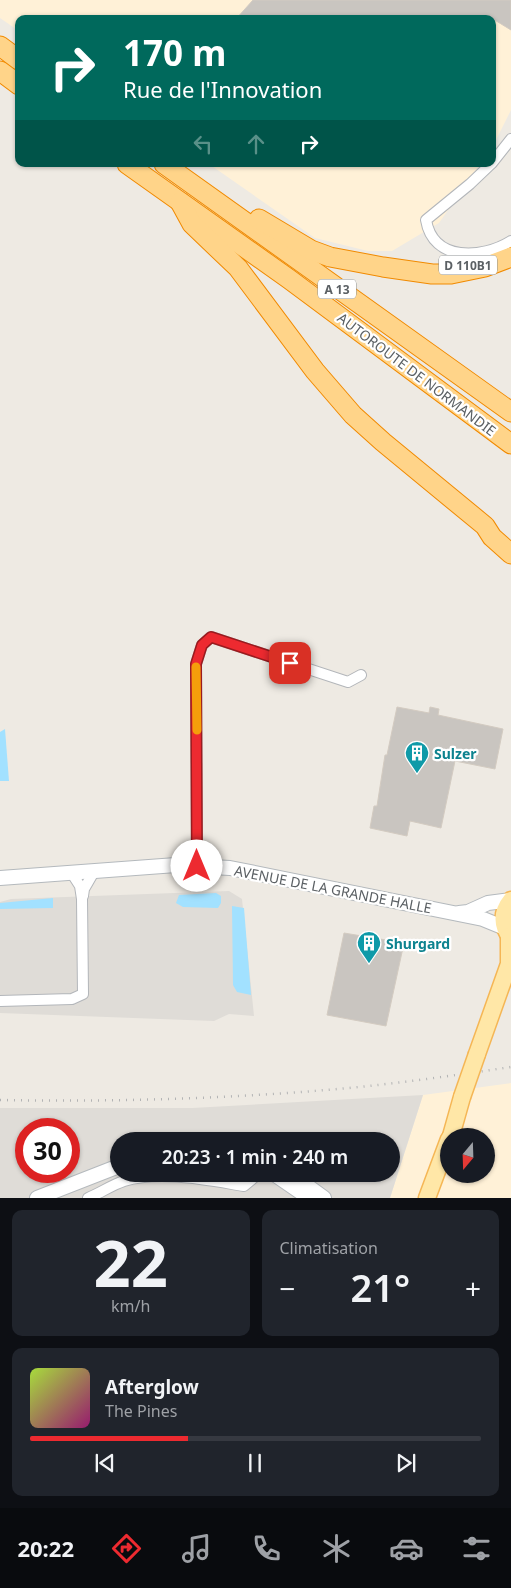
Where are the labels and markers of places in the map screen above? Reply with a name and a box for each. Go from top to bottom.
pin [269,642,311,684]
building icon: Sulzer [404,740,430,774]
place label: Sulzer [434,744,477,763]
building icon: Shurgard [356,930,382,964]
place label: Shurgard [386,934,450,953]

